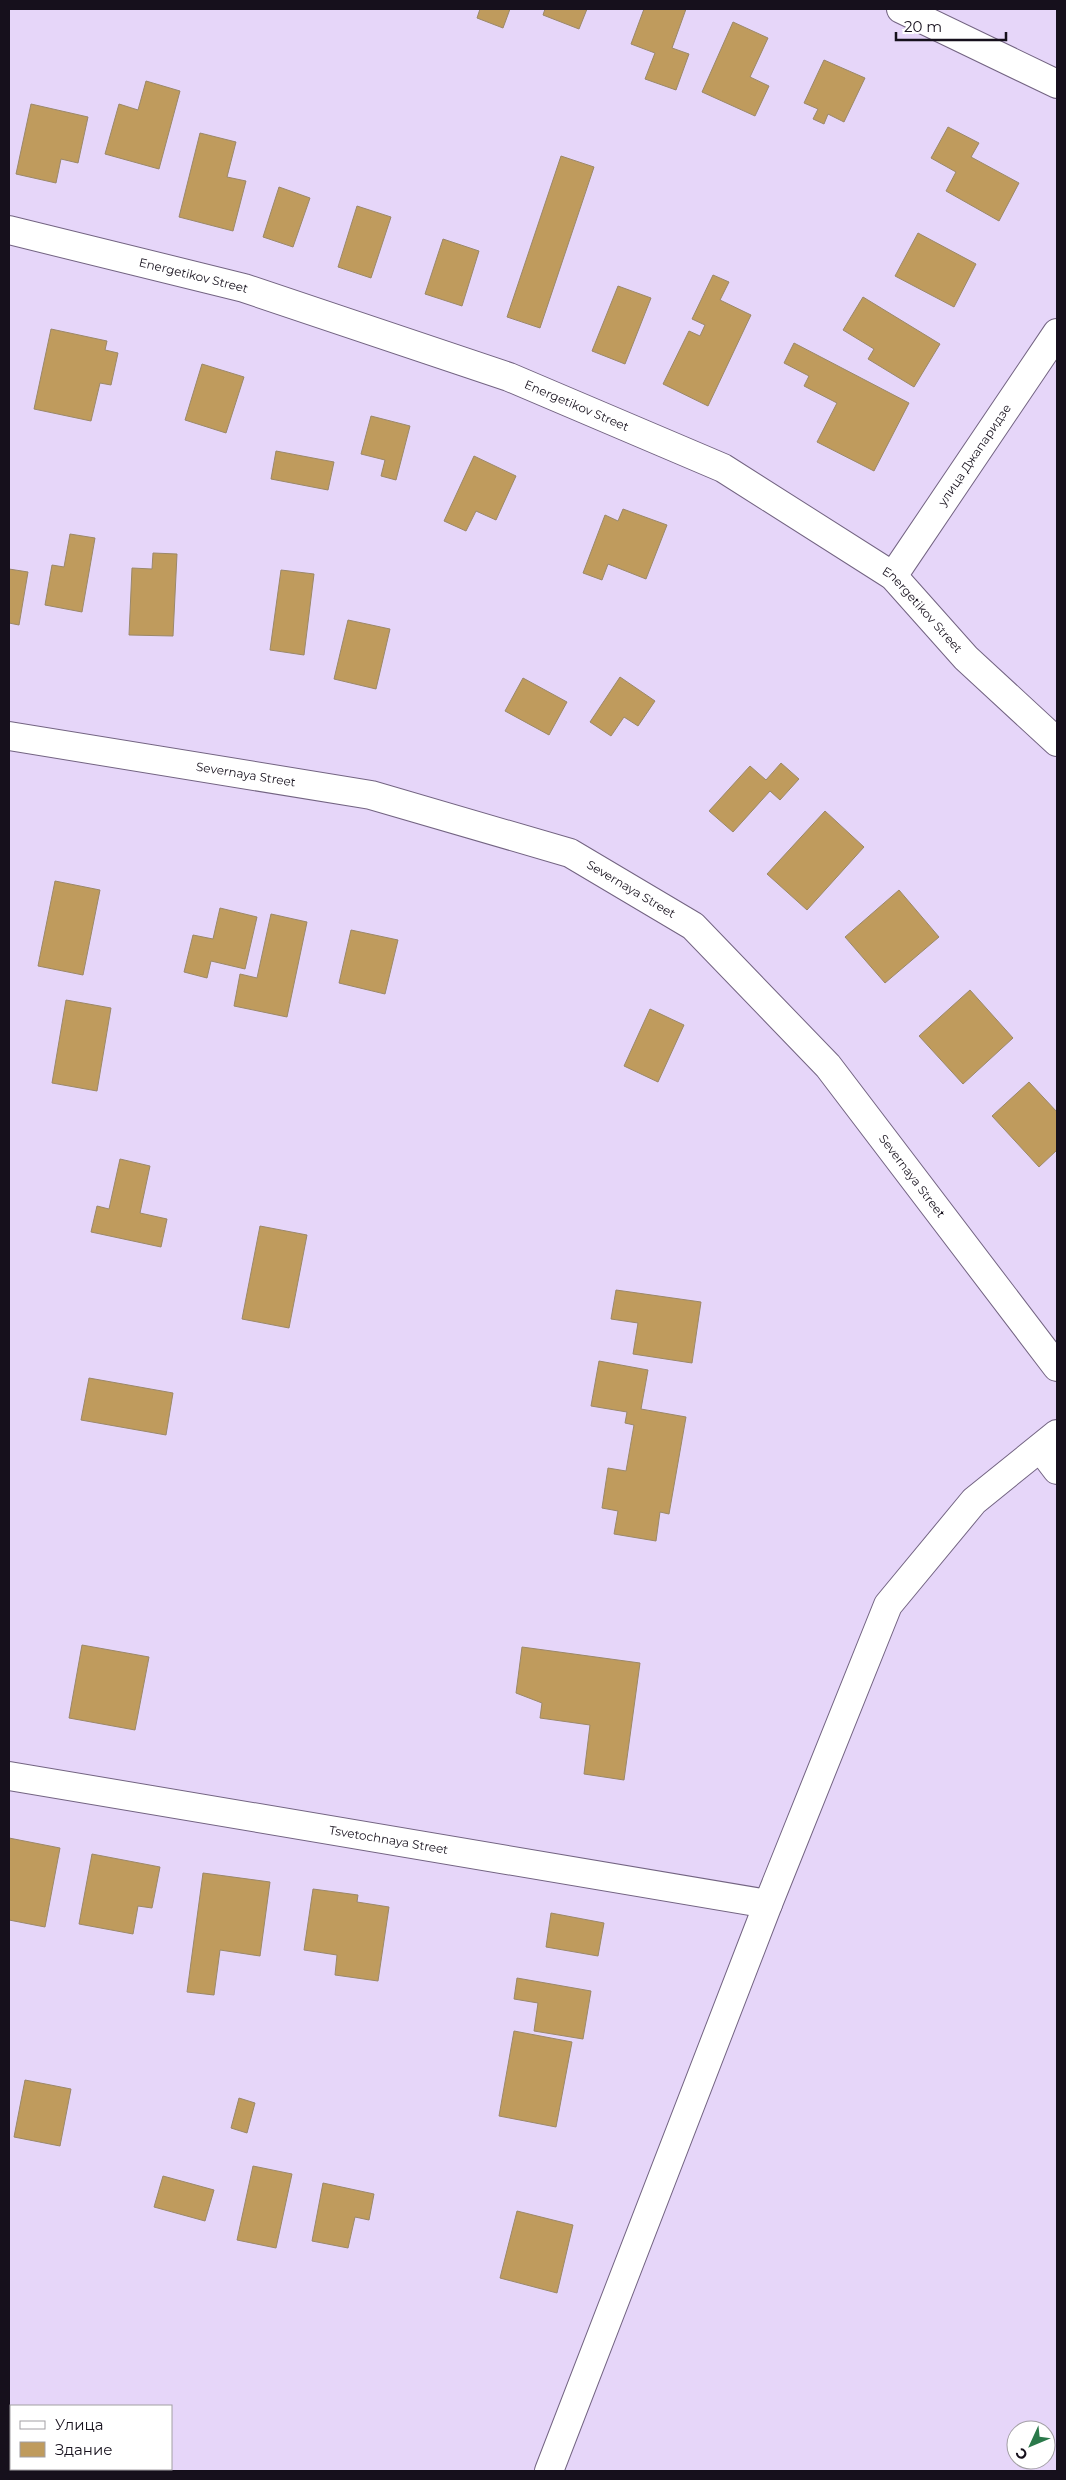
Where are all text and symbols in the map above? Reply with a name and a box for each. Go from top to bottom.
scale bar [896,10,1006,42]
text: 20 m [904,17,942,36]
street label: Energetikov Street [137,254,250,296]
street label: Energetikov Street [522,376,631,434]
street label: улица Джапаридзе [934,401,1014,509]
street label: Energetikov Street [880,563,966,656]
street label: Severnaya Street [195,759,297,790]
street label: Severnaya Street [584,857,678,921]
street label: Severnaya Street [876,1131,949,1221]
street label: Tsvetochnaya Street [328,1822,450,1857]
legend [10,2405,172,2470]
text: Улица [55,2415,103,2434]
north arrow [1006,2420,1056,2470]
text: Здание [55,2440,113,2459]
text: С [1012,2444,1032,2464]

